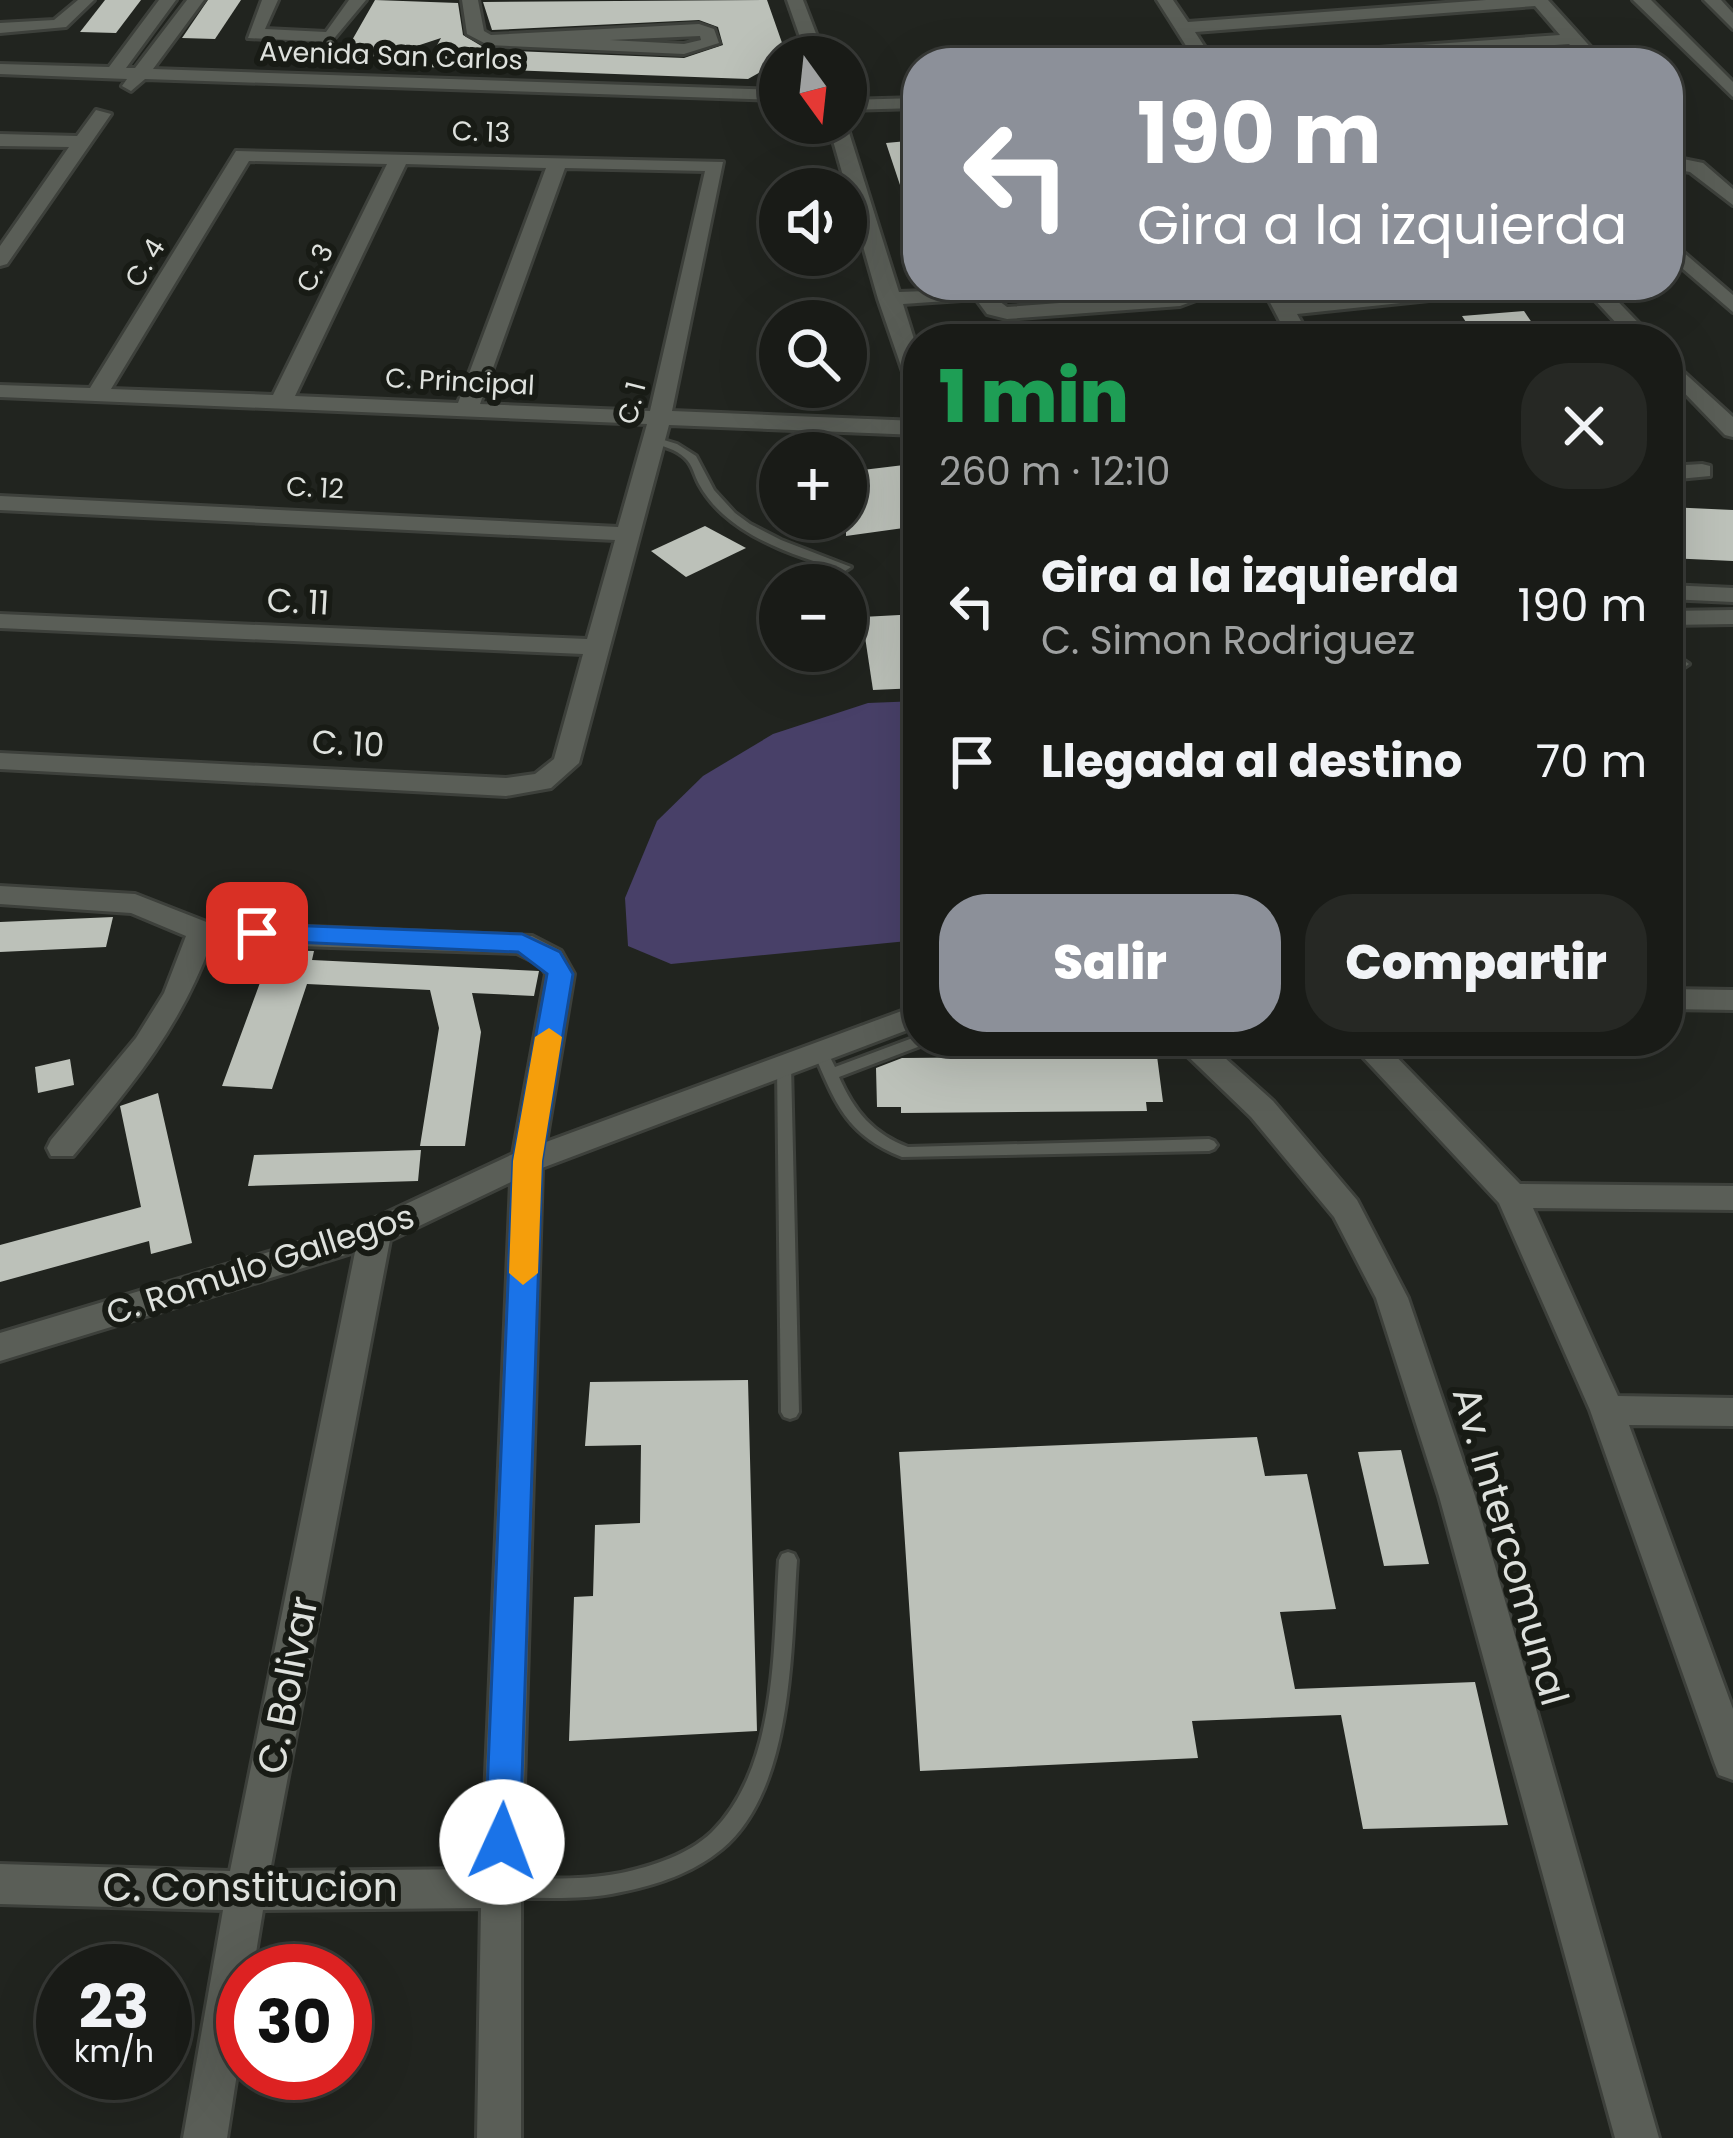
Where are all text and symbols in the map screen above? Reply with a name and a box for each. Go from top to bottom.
street label: Avenida San Carlos [259,32,523,79]
north arrow [759,36,867,144]
map controls [759,36,867,672]
text: 190 m [1137,75,1382,192]
icon: left [939,96,1095,252]
street label: C. 13 [451,112,511,151]
button: sound [759,168,867,276]
text: Gira a la izquierda [1137,187,1627,263]
street label: C. 4 [116,231,173,294]
street label: C. 3 [287,237,342,298]
button: search [759,300,867,408]
text: 1 min [939,346,1129,447]
street label: C. Principal [384,359,536,404]
button: close [1521,363,1647,489]
street label: C. 1 [608,378,655,428]
button: + [759,432,867,540]
text: 260 m · 12:10 [939,444,1171,499]
street label: C. 12 [285,468,345,507]
text: Gira a la izquierda [1041,545,1459,608]
button: − [759,564,867,672]
icon: left [939,573,1005,639]
text: 190 m [1518,574,1647,637]
street label: C. 11 [266,576,330,627]
text: C. Simon Rodriguez [1041,613,1415,668]
street label: C. 10 [311,718,385,769]
icon: arrive [939,729,1005,795]
text: Llegada al destino [1041,730,1463,793]
text: 70 m [1536,730,1647,793]
pin [206,882,308,984]
button: Salir [939,894,1281,1032]
button: Compartir [1305,894,1647,1032]
icon: arrive [224,900,290,966]
street label: C. Romulo Gallegos [100,1193,420,1336]
street label: Av. Intercomunal [1439,1380,1582,1712]
street label: C. Bolivar [243,1592,332,1778]
position arrow [439,1779,565,1905]
street label: C. Constitucion [102,1860,398,1915]
speed limit sign: 30 [216,1944,372,2100]
text: 23 [79,1965,149,2049]
text: km/h [74,2030,154,2073]

